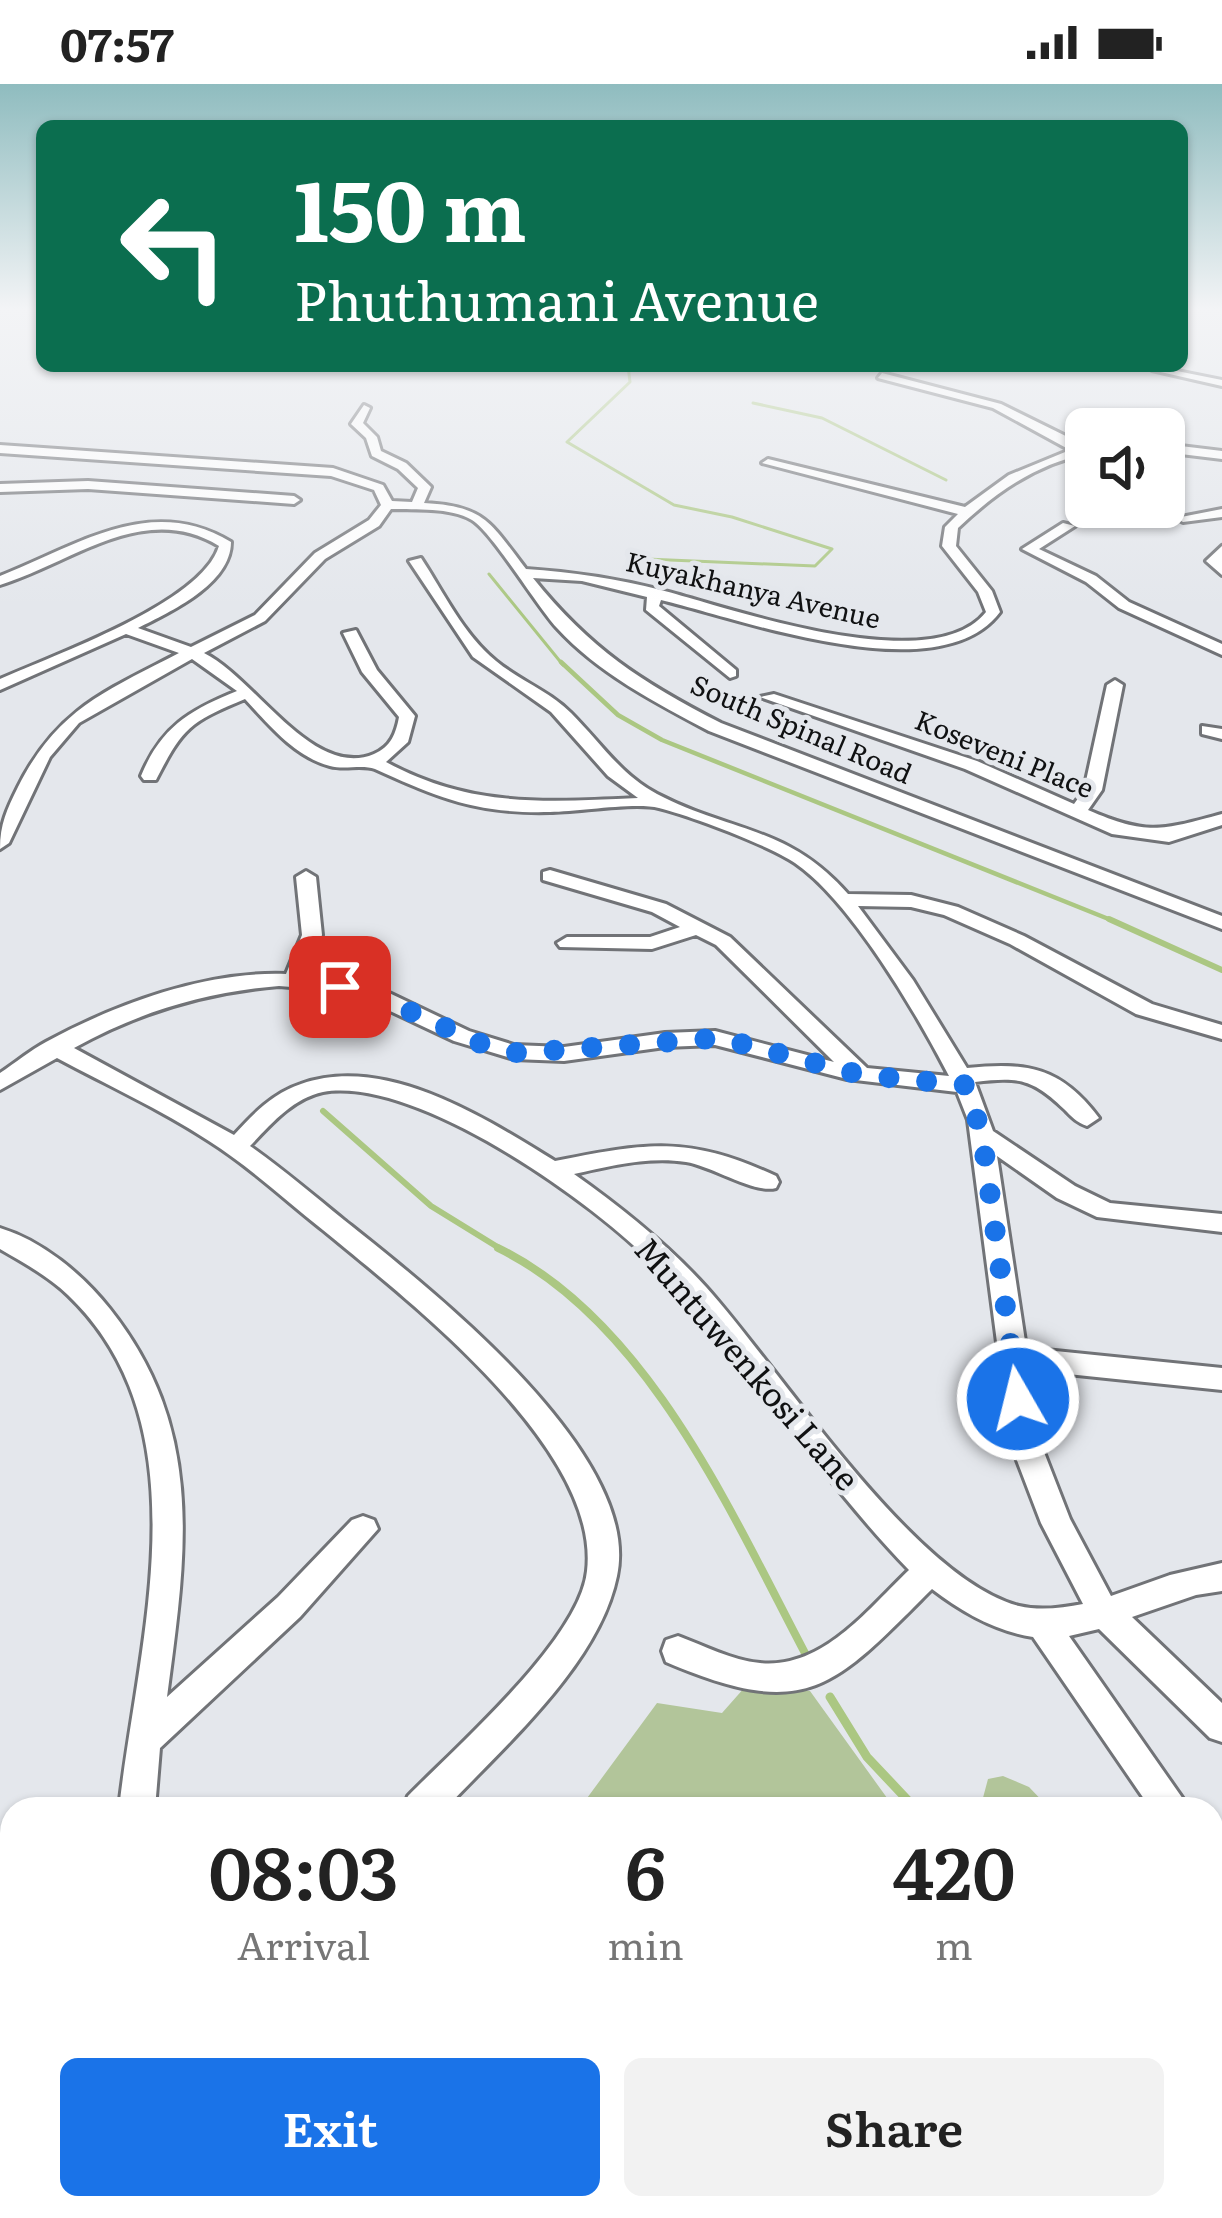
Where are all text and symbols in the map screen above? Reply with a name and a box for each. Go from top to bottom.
text: 07:57 [60,9,174,76]
text: 150 m [294,143,527,268]
icon: left [96,168,252,324]
text: Phuthumani Avenue [294,257,819,338]
map controls [1065,408,1185,528]
button: sound [1065,408,1185,528]
street label: Kuyakhanya Avenue [622,539,885,637]
street label: South Spinal Road [685,663,919,792]
street label: Koseveni Place [910,698,1100,806]
pin [289,936,391,1038]
icon: arrive [307,954,373,1020]
street label: Muntuwenkosi Lane [625,1225,873,1500]
position arrow [955,1336,1081,1462]
text: 08:03 [209,1815,399,1922]
text: 6 [625,1815,666,1922]
text: 420 [892,1815,1015,1922]
text: Arrival [237,1914,370,1972]
text: min [607,1914,684,1972]
text: m [935,1914,973,1972]
button: Exit [60,2058,600,2196]
button: Share [624,2058,1164,2196]

